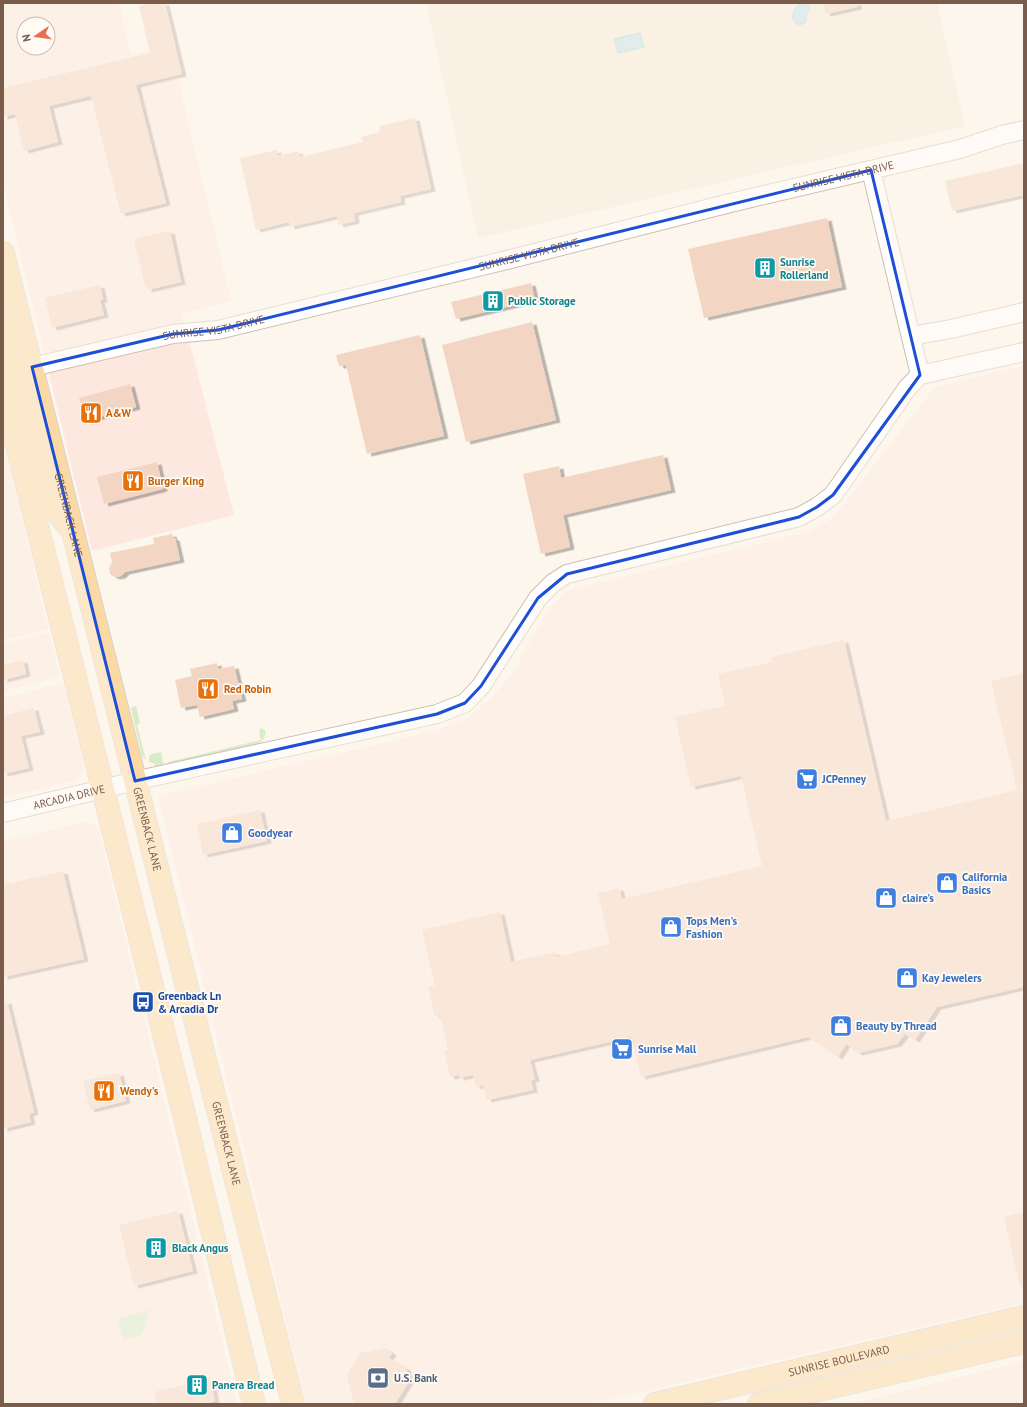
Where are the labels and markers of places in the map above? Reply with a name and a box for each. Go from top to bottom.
building icon: Sunrise Rollerland [752,255,778,281]
place label: Sunrise Rollerland [780,255,829,282]
building icon: Public Storage [480,288,506,314]
place label: Public Storage [508,294,576,308]
restaurant icon: A&W [78,400,104,426]
place label: A&W [106,406,132,420]
restaurant icon: Burger King [120,468,146,494]
place label: Burger King [148,474,204,488]
restaurant icon: Red Robin [195,676,221,702]
place label: Red Robin [224,682,271,696]
supermarket icon: JCPenney [794,766,820,792]
place label: JCPenney [821,772,867,786]
shop icon: Goodyear [219,820,245,846]
place label: Goodyear [248,826,293,840]
shop icon: California Basics [934,870,960,896]
place label: California Basics [962,870,1007,897]
shop icon: claire's [873,885,899,911]
place label: claire's [902,891,934,905]
shop icon: Tops Men's Fashion [658,914,684,940]
place label: Tops Men's Fashion [686,914,737,941]
shop icon: Kay Jewelers [894,965,920,991]
place label: Kay Jewelers [922,971,982,985]
bus stop icon: Greenback Ln & Arcadia Dr [130,989,156,1015]
place label: Greenback Ln & Arcadia Dr [158,989,221,1016]
shop icon: Beauty by Thread [828,1013,854,1039]
place label: Beauty by Thread [856,1019,937,1033]
supermarket icon: Sunrise Mall [609,1036,635,1062]
place label: Sunrise Mall [638,1042,697,1056]
restaurant icon: Wendy's [91,1078,117,1104]
place label: Wendy's [120,1084,159,1098]
building icon: Black Angus [143,1235,169,1261]
place label: Black Angus [172,1241,229,1255]
bank icon: U.S. Bank [365,1365,391,1391]
place label: U.S. Bank [394,1371,438,1385]
building icon: Panera Bread [184,1372,210,1398]
place label: Panera Bread [212,1378,275,1392]

